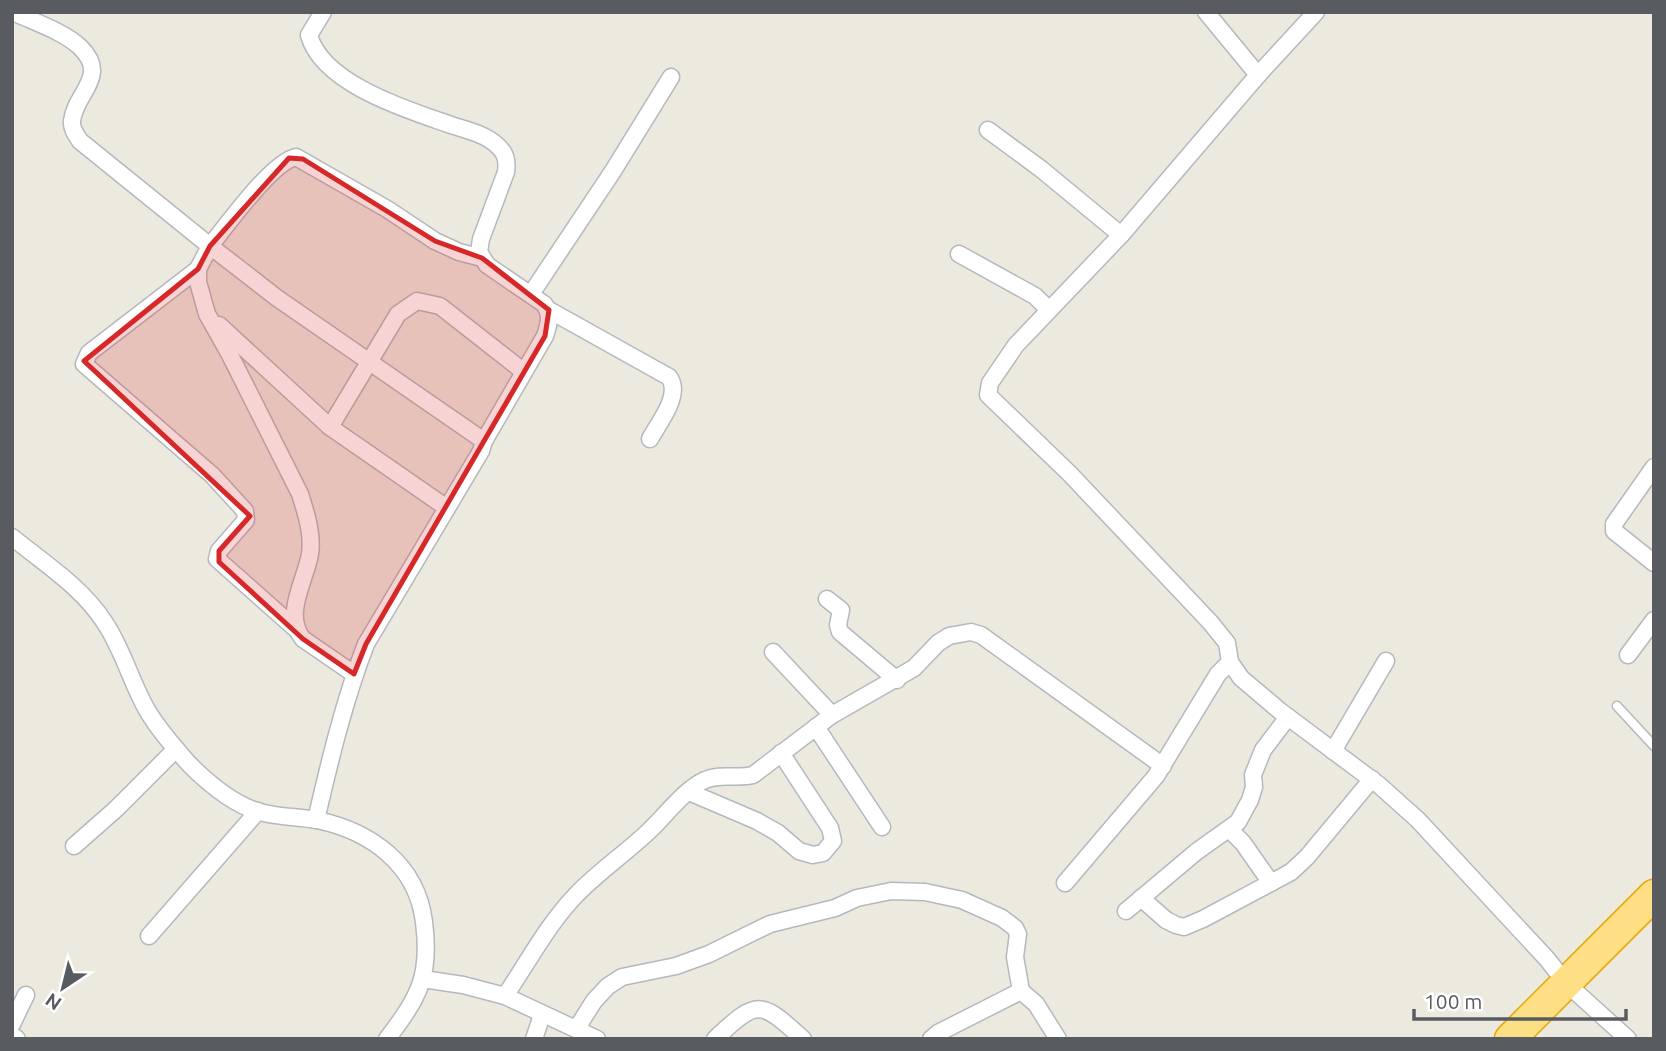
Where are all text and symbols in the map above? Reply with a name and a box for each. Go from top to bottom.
north arrow [28,953,98,1023]
scale bar [1414,978,1626,1022]
text: N [41,989,65,1015]
text: 100 m [1424,989,1482,1013]

